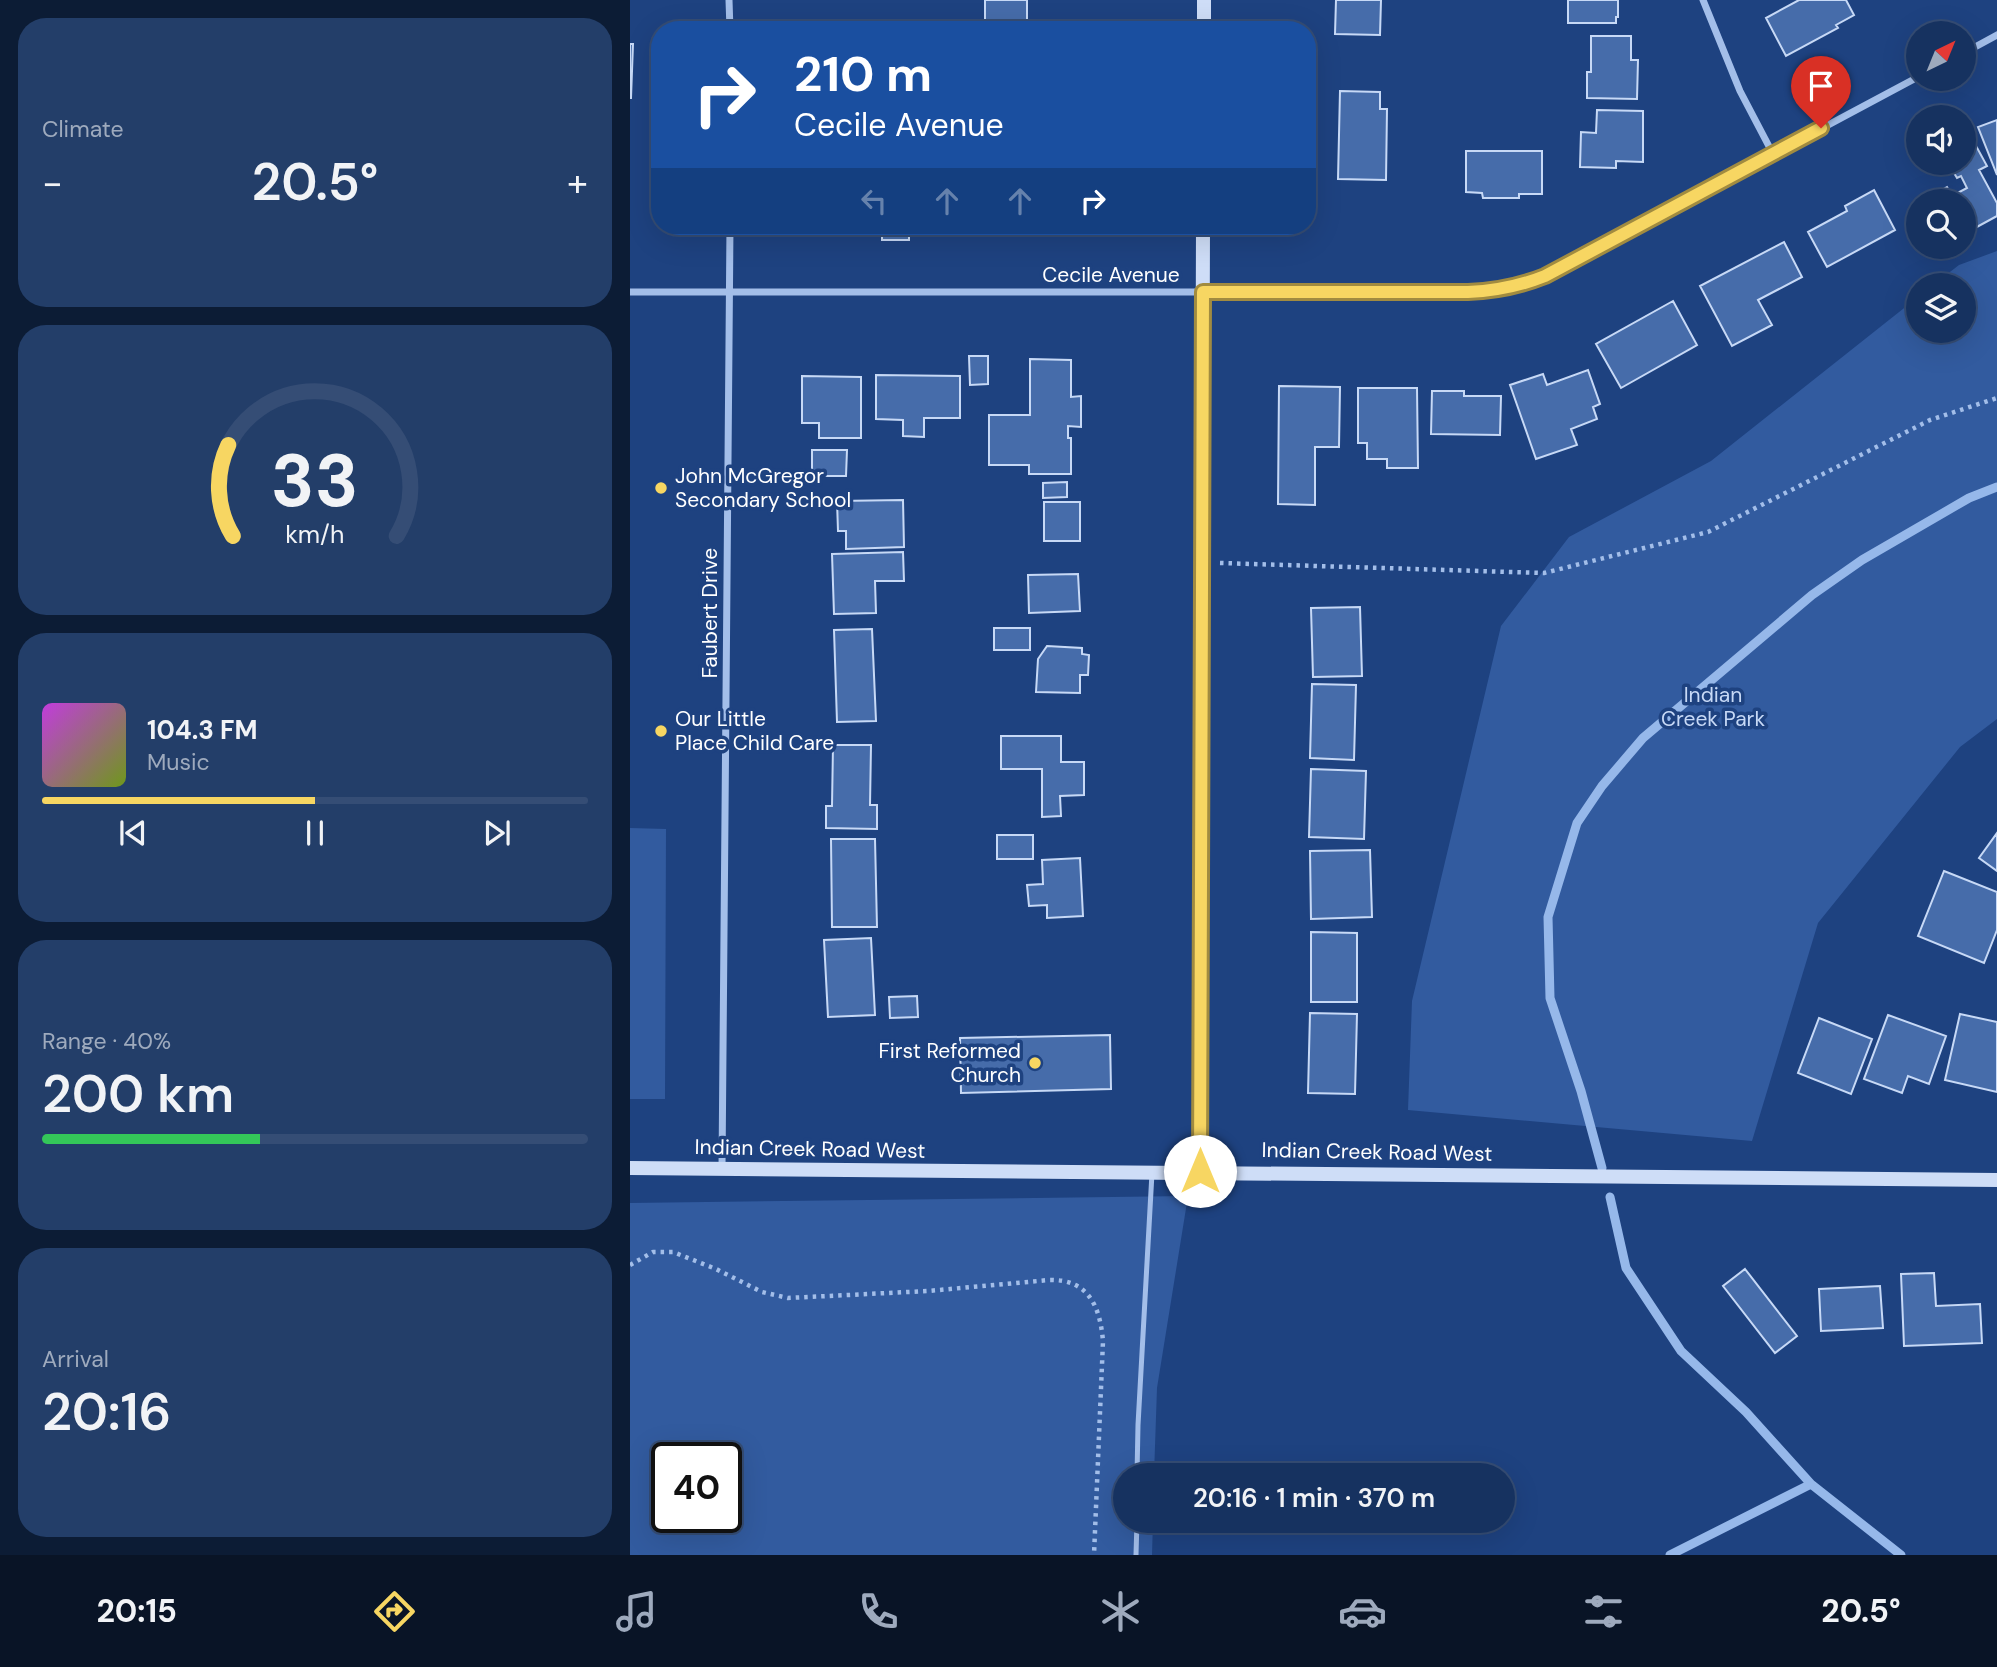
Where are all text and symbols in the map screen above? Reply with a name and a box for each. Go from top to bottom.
north arrow [1906,21,1976,91]
map controls [1906,21,1976,343]
text: 210 m [794,42,932,106]
icon: right [679,49,770,140]
pin [1791,56,1851,128]
icon: arrive [1802,67,1840,105]
text: Cecile Avenue [794,104,1004,146]
button: sound [1906,105,1976,175]
text: Climate [42,114,124,144]
text: 20.5° [252,148,378,216]
text: − [42,158,63,208]
text: + [567,158,588,208]
icon: left [855,182,893,220]
icon: ahead [928,182,966,220]
icon: ahead [1001,182,1039,220]
icon: right [1074,182,1112,220]
button: search [1906,189,1976,259]
street label: Cecile Avenue [1042,261,1180,289]
button: layers [1906,273,1976,343]
text: 33 [271,435,359,530]
place label: John McGregor Secondary School [675,462,851,514]
marker: John McGregor Secondary School [653,480,669,496]
text: km/h [285,518,345,551]
street label: Faubert Drive [696,548,724,678]
park label: Indian Creek Park [1661,681,1765,733]
place label: Our Little Place Child Care [675,705,834,757]
text: 104.3 FM [147,713,258,747]
marker: Our Little Place Child Care [653,723,669,739]
text: Music [147,747,210,777]
icon: previous [114,814,152,852]
icon: pause [296,814,334,852]
icon: next [478,814,516,852]
text: Range · 40% [42,1026,171,1056]
place label: First Reformed Church [879,1037,1021,1089]
marker: First Reformed Church [1027,1055,1043,1071]
text: 200 km [42,1060,234,1128]
street label: Indian Creek Road West [694,1133,926,1165]
position arrow [1163,1134,1237,1208]
street label: Indian Creek Road West [1261,1136,1493,1168]
text: Arrival [42,1344,109,1374]
text: 20:16 [42,1378,171,1446]
speed limit sign: 40 [651,1442,742,1533]
text: 20:16 · 1 min · 370 m [1193,1481,1435,1515]
icon: directions [370,1587,419,1636]
icon: music [612,1587,661,1636]
icon: phone [854,1587,903,1636]
icon: climate [1096,1587,1145,1636]
icon: car [1338,1587,1387,1636]
icon: filters [1579,1587,1628,1636]
text: 20:15 [96,1590,177,1632]
text: 20.5° [1821,1590,1901,1632]

